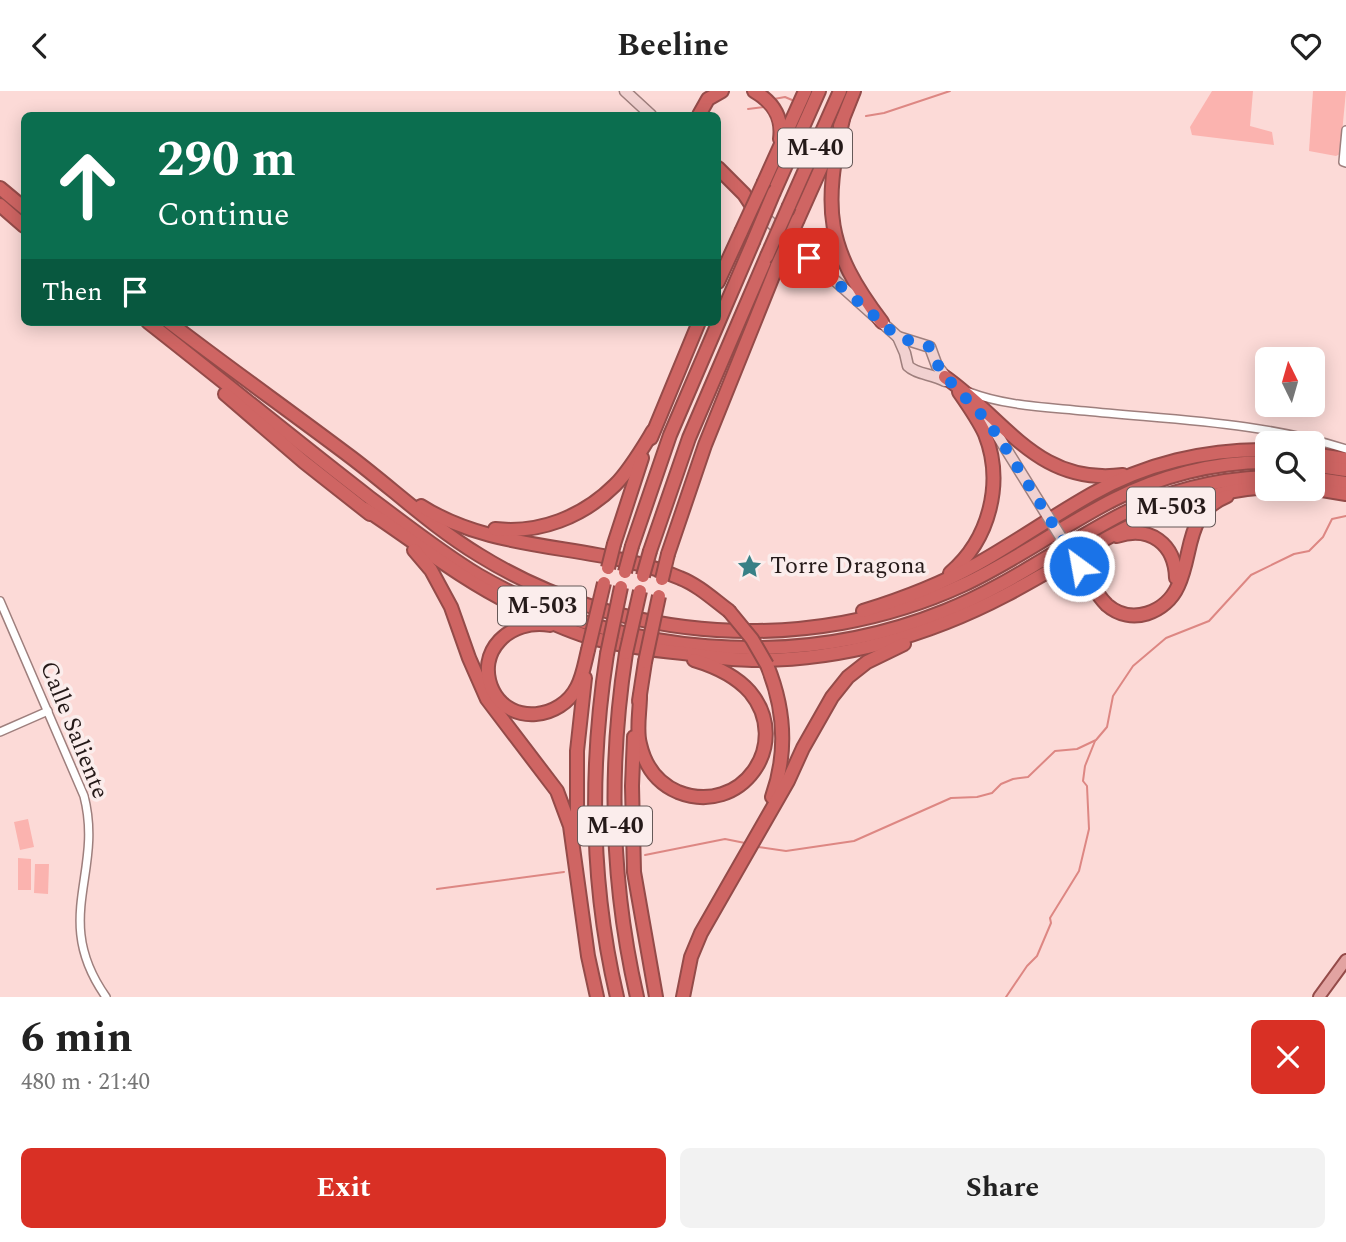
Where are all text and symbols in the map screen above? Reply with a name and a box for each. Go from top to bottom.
text: Beeline [617,21,729,70]
icon: back [21,27,59,65]
icon: heart [1287,27,1325,65]
text: 290 m [157,123,296,198]
road number: M-40 [778,129,852,167]
icon: ahead [42,140,133,231]
text: Continue [157,191,290,240]
pin [779,228,839,288]
icon: arrive [790,239,828,277]
text: Then [42,272,102,312]
icon: arrive [116,273,154,311]
north arrow [1255,347,1325,417]
map controls [1255,347,1325,501]
button: search [1255,431,1325,501]
road number: M-503 [1127,487,1215,527]
position arrow [1042,529,1116,603]
place label: Torre Dragona [770,548,926,584]
place icon: Torre Dragona [736,552,764,580]
road number: M-503 [498,586,586,625]
street label: Calle Saliente [30,656,118,804]
road number: M-40 [578,807,652,845]
text: 6 min [21,1007,133,1070]
button: close [1251,1020,1325,1094]
text: 480 m · 21:40 [21,1065,150,1100]
button: Exit [21,1148,666,1228]
button: Share [680,1148,1325,1228]

